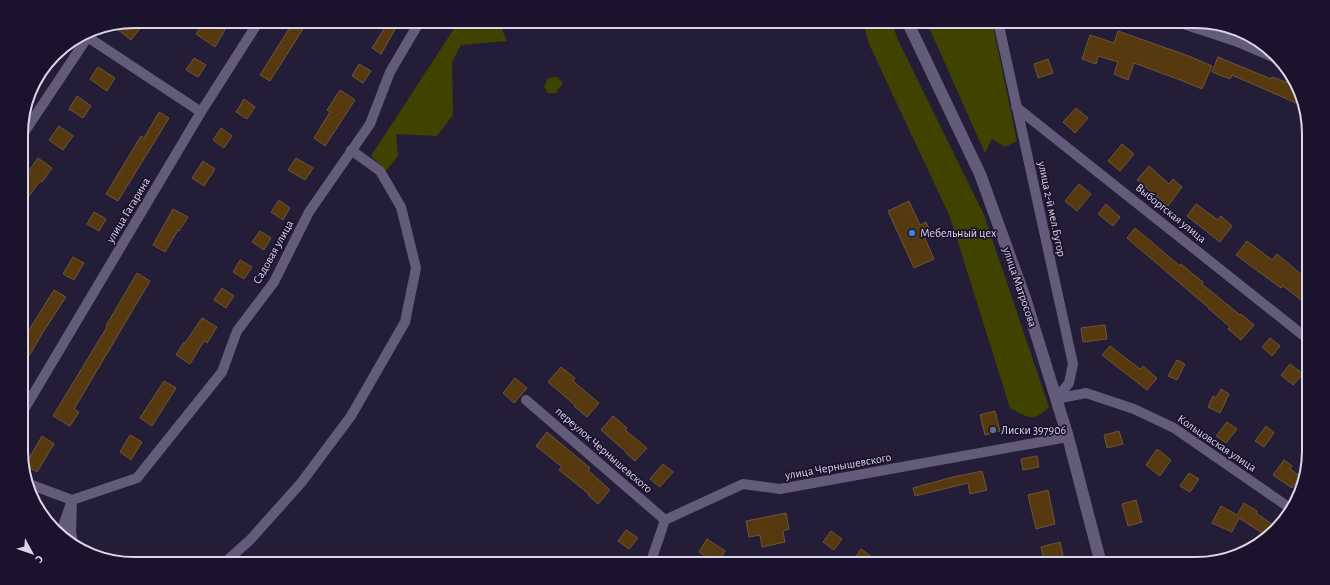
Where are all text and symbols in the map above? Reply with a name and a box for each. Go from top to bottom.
street label: улица 2-й мел.Бугор [1035,159,1068,258]
street label: улица Гагарина [103,175,153,246]
street label: Выборгская улица [1133,181,1209,246]
street label: Садовая улица [251,218,297,286]
place label: Мебельный цех [920,227,997,239]
marker: Мебельный цех [907,228,917,238]
street label: улица Матросова [999,245,1039,329]
street label: переулок Чернышевского [553,405,655,496]
street label: Кольцовская улица [1175,412,1259,475]
place label: Лиски 397906 [1001,424,1067,436]
marker: Лиски 397906 [988,425,998,435]
street label: улица Чернышевского [783,451,892,482]
north arrow [12,533,52,573]
text: С [33,553,45,565]

